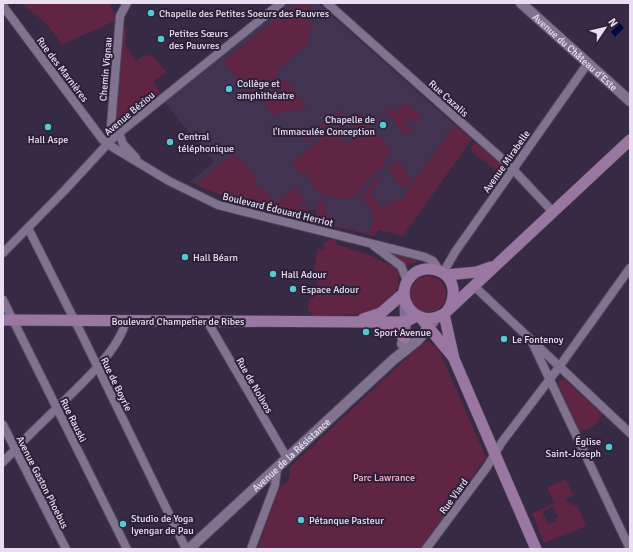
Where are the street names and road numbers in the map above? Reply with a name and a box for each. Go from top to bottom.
street label: Avenue du Château d'Este [530,11,620,94]
street label: Rue des Marnières [34,35,91,105]
street label: Chemin Vignau [97,36,115,102]
street label: Rue Cazalis [426,78,471,120]
street label: Avenue Béziou [102,89,157,138]
street label: Avenue Mirabelle [481,128,533,195]
street label: Boulevard Édouard Herriot [221,189,335,230]
street label: Boulevard Champetier de Ribes [111,316,245,328]
street label: Rue de Nolivos [233,355,275,416]
street label: Rue de Boyrie [98,356,134,413]
street label: Rue Rauski [57,397,89,444]
street label: Avenue de la Résistance [250,416,333,494]
street label: Avenue Gaston Phoebus [14,434,71,531]
street label: Rue Viard [437,477,471,517]

